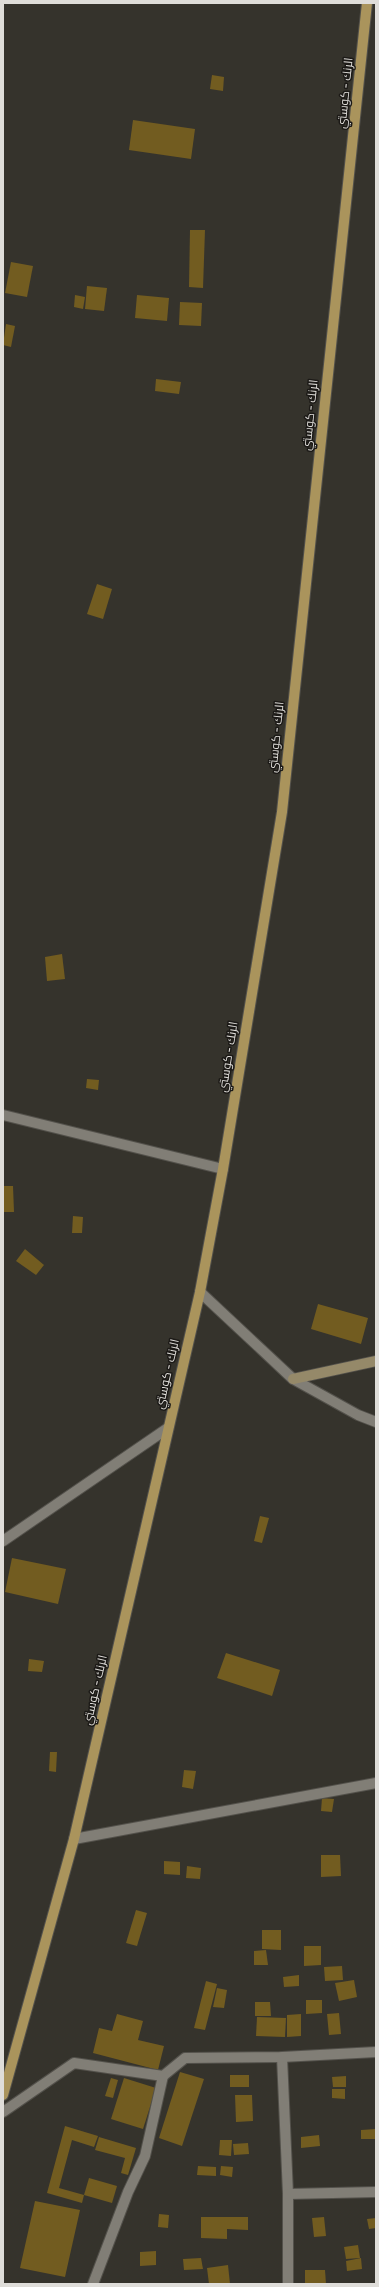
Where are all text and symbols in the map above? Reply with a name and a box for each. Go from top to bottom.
street label: الرنك - كوستي [333,57,359,130]
street label: الرنك - كوستي [298,379,324,452]
street label: الرنك - كوستي [264,701,290,774]
street label: الرنك - كوستي [215,1021,243,1094]
street label: الرنك - كوستي [151,1337,185,1411]
street label: الرنك - كوستي [79,1653,113,1727]

